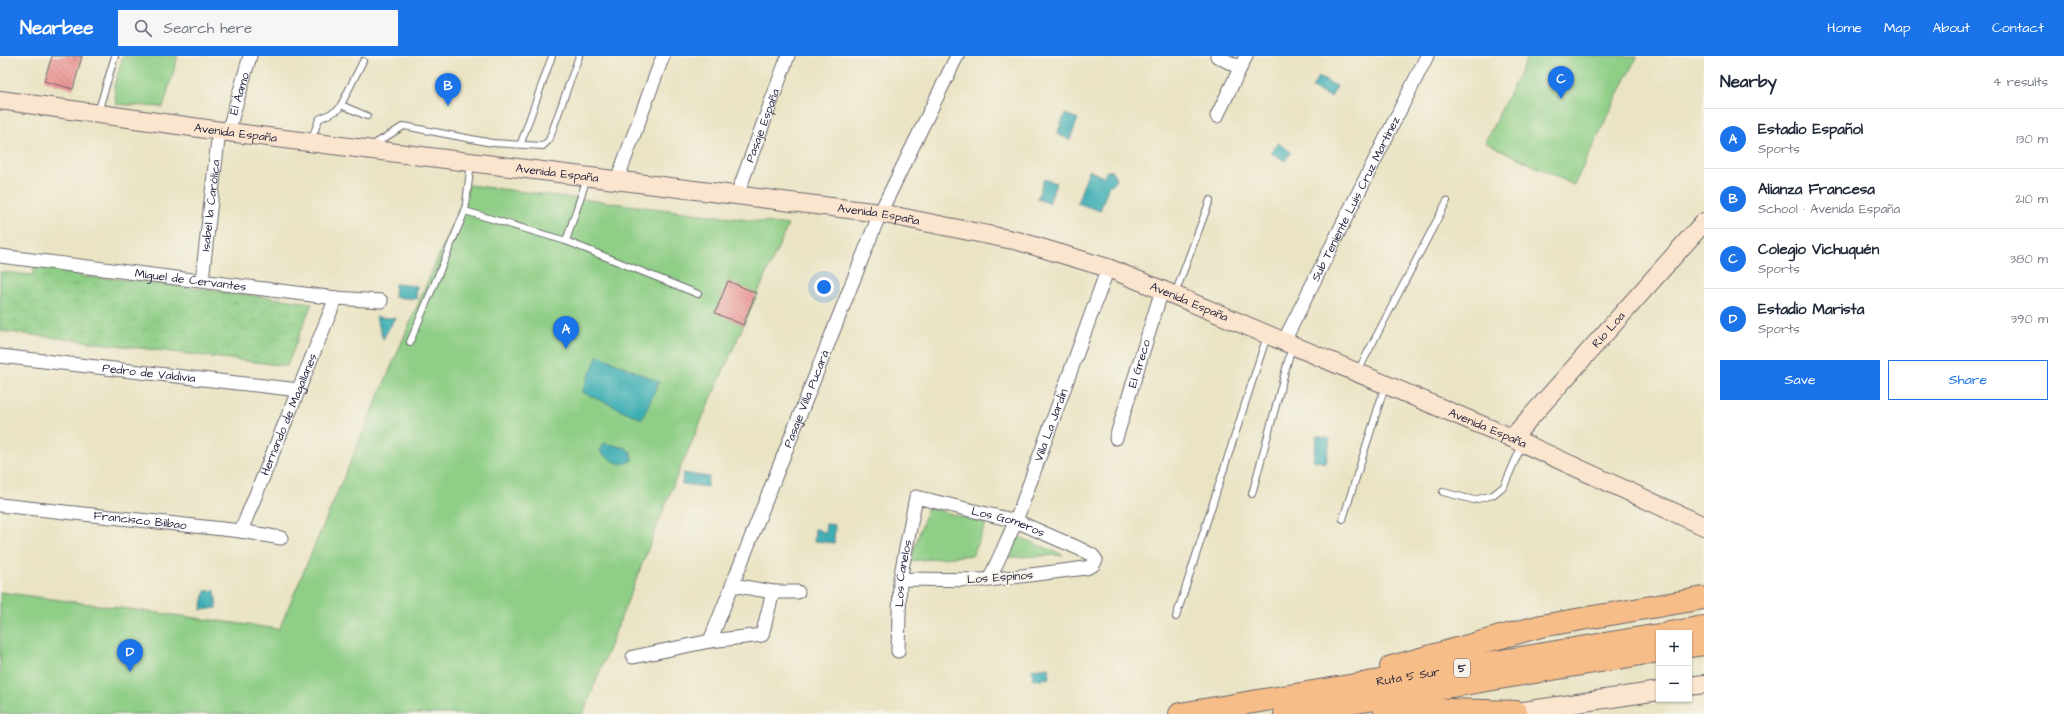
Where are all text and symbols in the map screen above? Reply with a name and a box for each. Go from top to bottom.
search box [118,10,398,46]
text: Nearbee [20,15,94,42]
icon: search [132,17,154,39]
text: Search here [164,18,252,39]
text: Home [1827,18,1862,38]
text: Map [1884,18,1910,38]
text: About [1932,18,1970,38]
text: Contact [1992,18,2044,38]
pin: C [1548,66,1574,99]
street label: El Àamo [225,70,254,117]
text: Nearby [1720,70,1777,94]
pin: B [435,73,461,106]
text: 4 results [1993,73,2048,91]
street label: Pasaje España [742,86,784,165]
street label: Sub Teniente Luis Cruz Martínez [1307,114,1404,285]
street label: Avenida España [193,119,278,147]
text: Estadio Español [1758,119,1863,140]
text: A [1729,130,1737,148]
text: 130 m [2016,130,2048,148]
text: Sports [1758,140,1800,158]
street label: Isabel la Carólica [197,159,225,252]
street label: Avenida España [515,160,600,187]
text: Alianza Francesa [1758,179,1875,200]
text: B [1728,190,1738,208]
text: 210 m [2015,190,2048,208]
street label: Avenida España [836,200,921,230]
text: School · Avenida España [1758,200,1900,218]
text: Colegio Vichuquén [1758,239,1879,260]
text: C [1728,250,1738,268]
text: 380 m [2009,250,2048,268]
text: Sports [1758,260,1800,278]
street label: Miguel de Cervantes [134,265,247,296]
your location [814,277,834,297]
street label: Avenida España [1147,278,1231,326]
text: Estadio Marista [1758,299,1864,320]
street label: Río Loa [1588,308,1629,352]
text: D [1729,310,1737,328]
text: 390 m [2010,310,2048,328]
pin: A [553,316,579,349]
text: Sports [1758,320,1800,338]
street label: El Greco [1124,337,1155,390]
street label: Pasaje Villa Pucará [780,348,834,450]
street label: Hernando de Magallanes [257,351,322,478]
street label: Pedro de Valdivia [101,360,196,387]
button: Save [1720,360,1880,400]
button: Share [1888,360,2048,400]
street label: Villa La Jardin [1030,386,1072,464]
street label: Avenida España [1446,404,1529,453]
street label: Los Gomeros [970,503,1047,542]
street label: Francisco Bilbao [93,507,188,534]
street label: Los Canelos [891,538,916,607]
street label: Los Espinos [966,567,1034,588]
map controls [1656,630,1692,702]
button: + [1656,630,1692,666]
pin: D [117,639,143,672]
road number: 5 [1454,659,1470,677]
street label: Ruta 5 Sur [1375,663,1441,691]
button: − [1656,666,1692,702]

